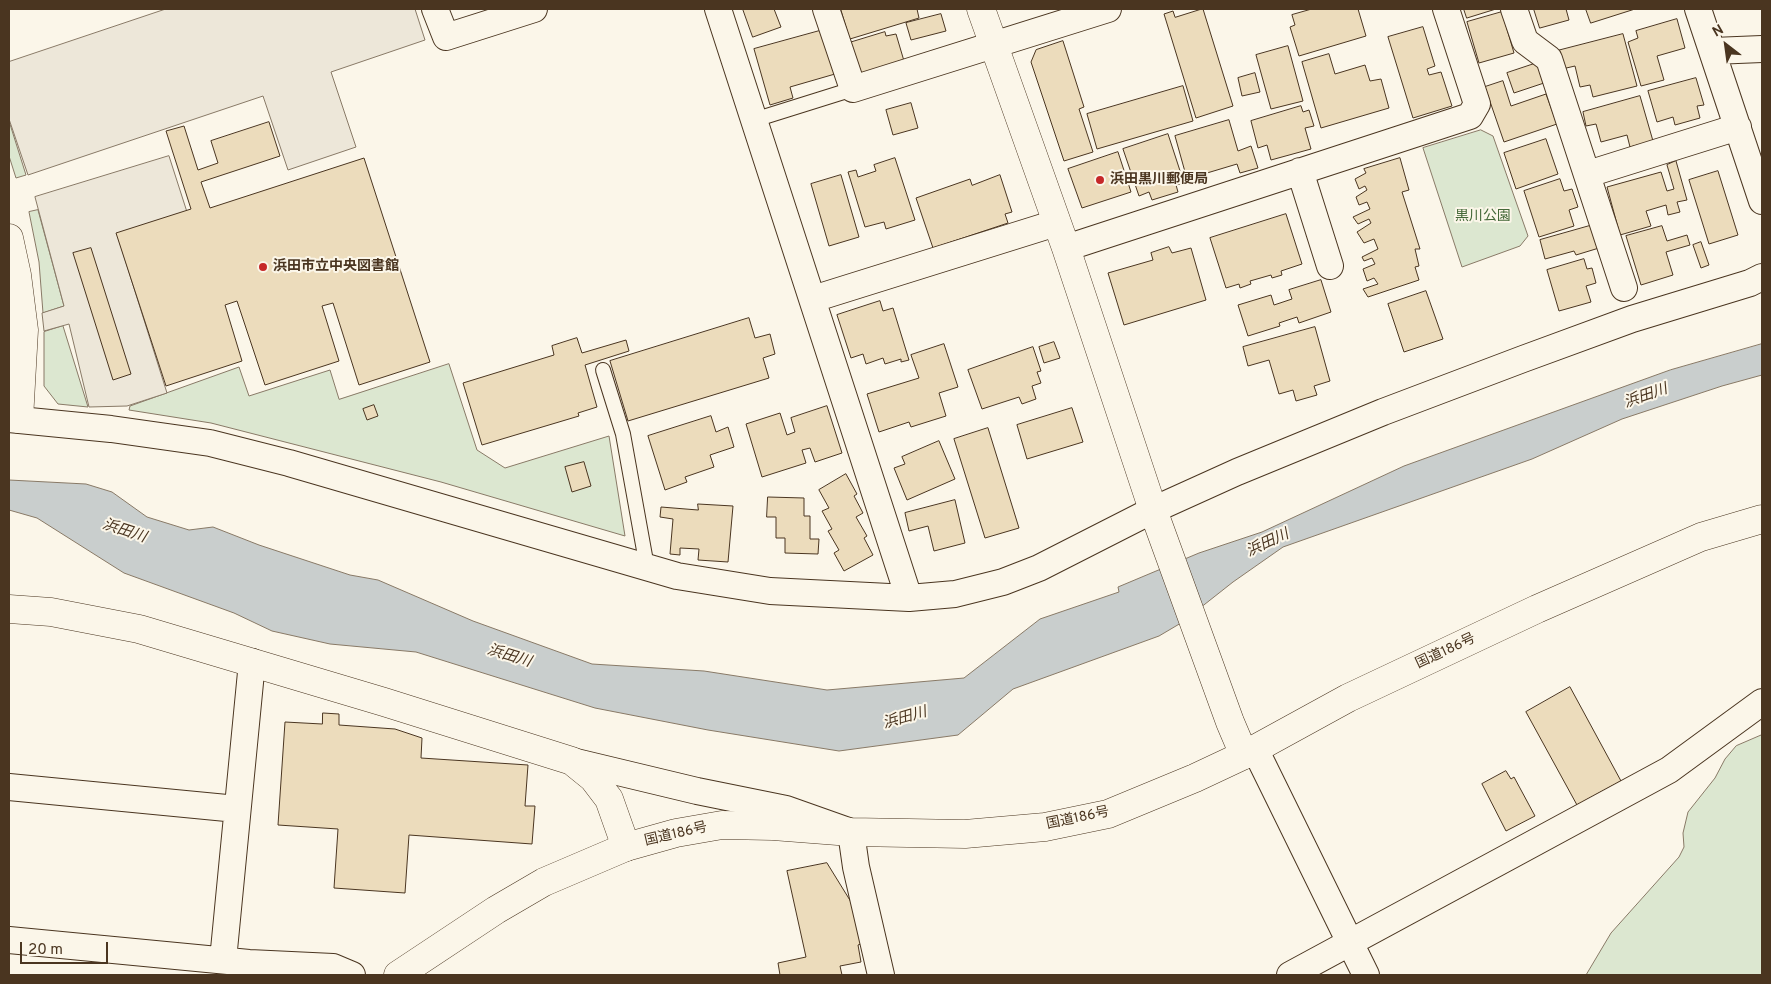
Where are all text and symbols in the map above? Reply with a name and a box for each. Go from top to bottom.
north arrow [1701,20,1751,70]
text: N [1710,22,1727,41]
place label: 浜田黒川郵便局 [1110,172,1208,188]
marker: 浜田黒川郵便局 [1094,174,1106,186]
park label: 黒川公園 [1455,209,1511,225]
place label: 浜田市立中央図書館 [273,259,399,275]
marker: 浜田市立中央図書館 [257,261,269,273]
water label: 浜田川 [1622,381,1670,413]
water label: 浜田川 [100,516,148,548]
water label: 浜田川 [1244,526,1292,562]
street label: 国道186号 [1413,631,1479,673]
water label: 浜田川 [485,642,533,672]
water label: 浜田川 [881,704,929,734]
street label: 国道186号 [1045,804,1111,834]
street label: 国道186号 [643,820,709,850]
scale bar [22,932,110,964]
text: 20 m [28,941,63,960]

